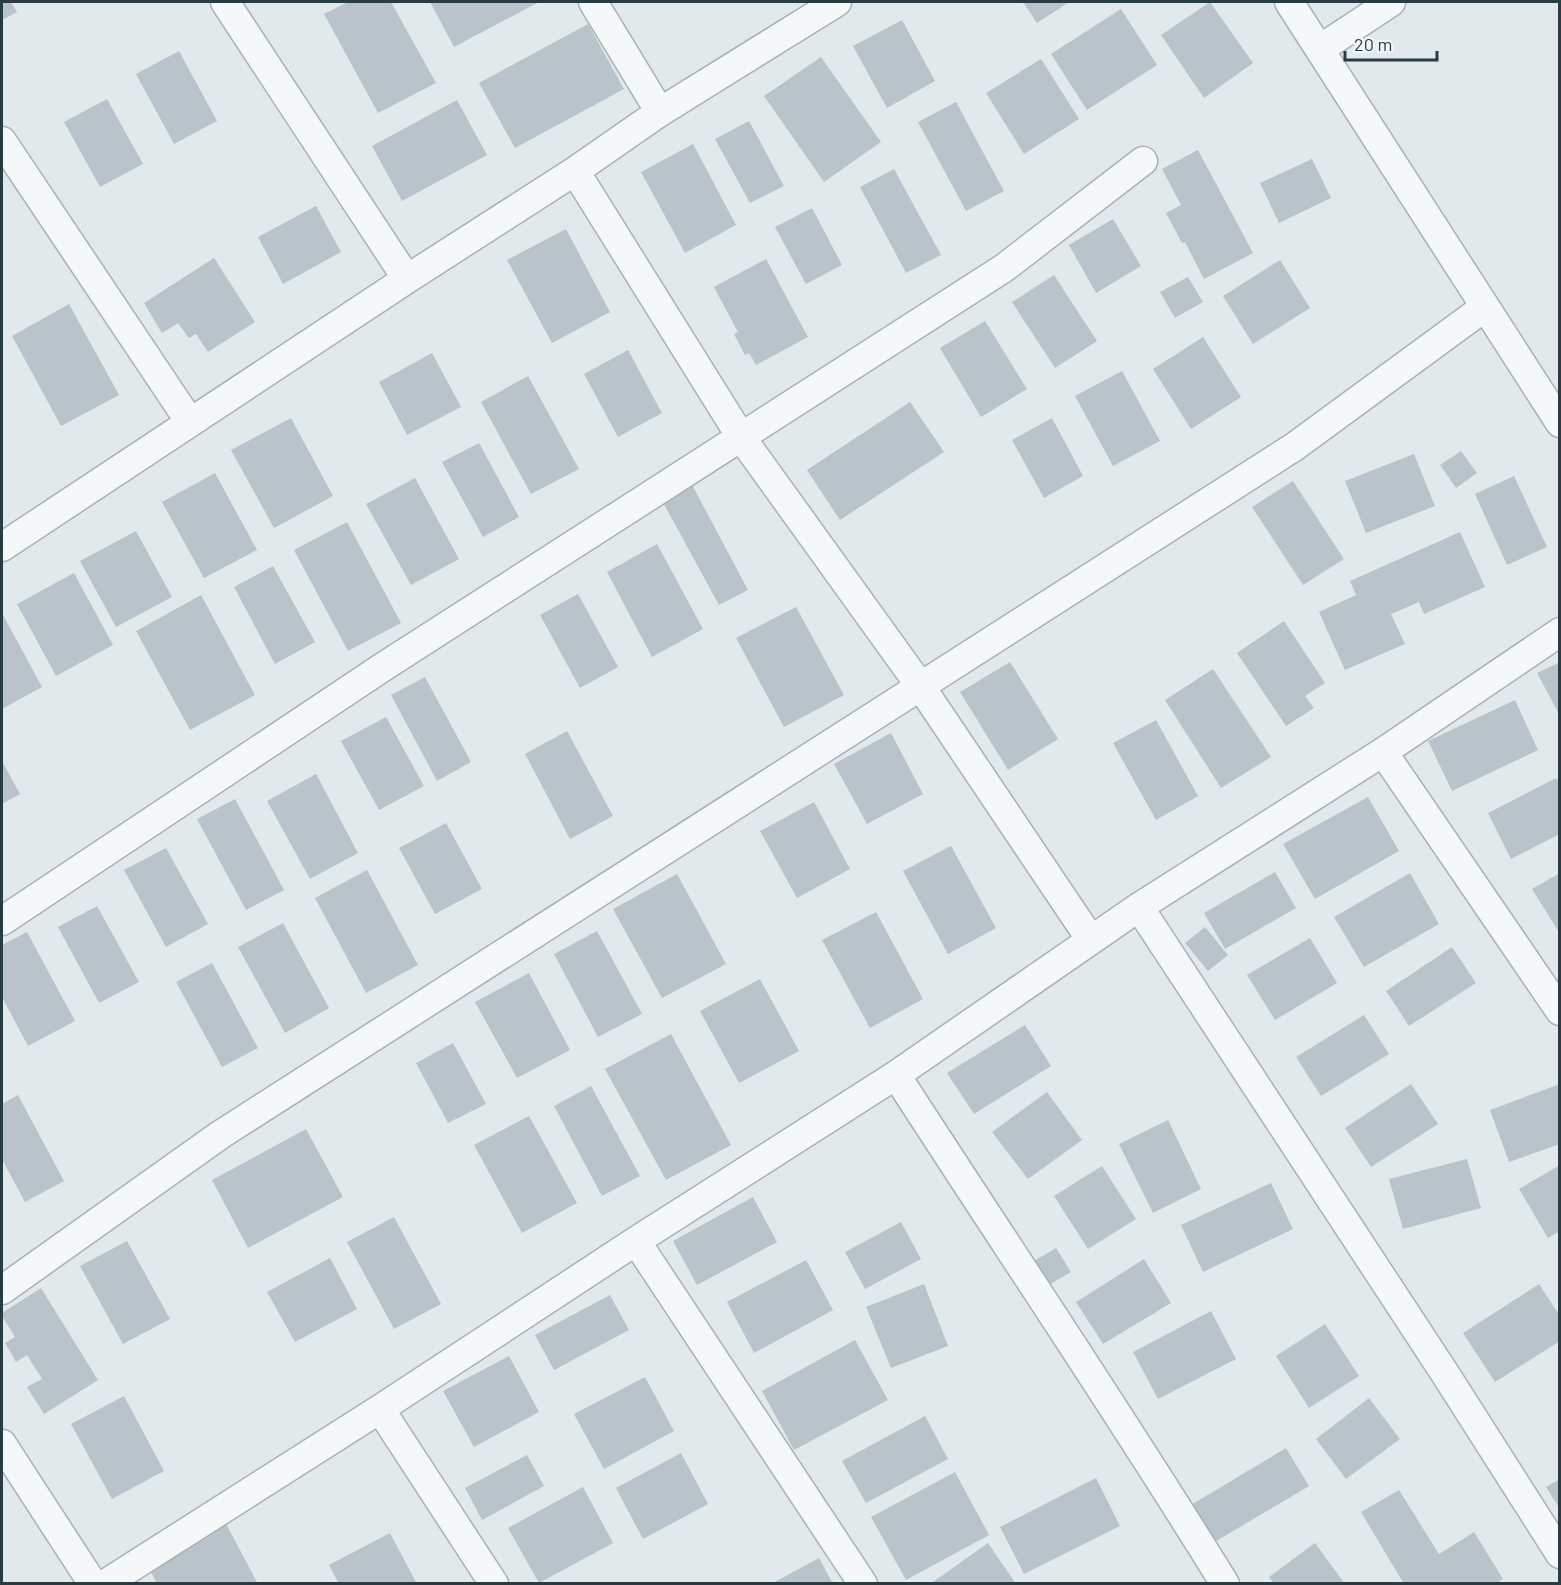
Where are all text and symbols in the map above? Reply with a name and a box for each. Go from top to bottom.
scale bar [1345,24,1436,62]
text: 20 m [1354,33,1392,55]

